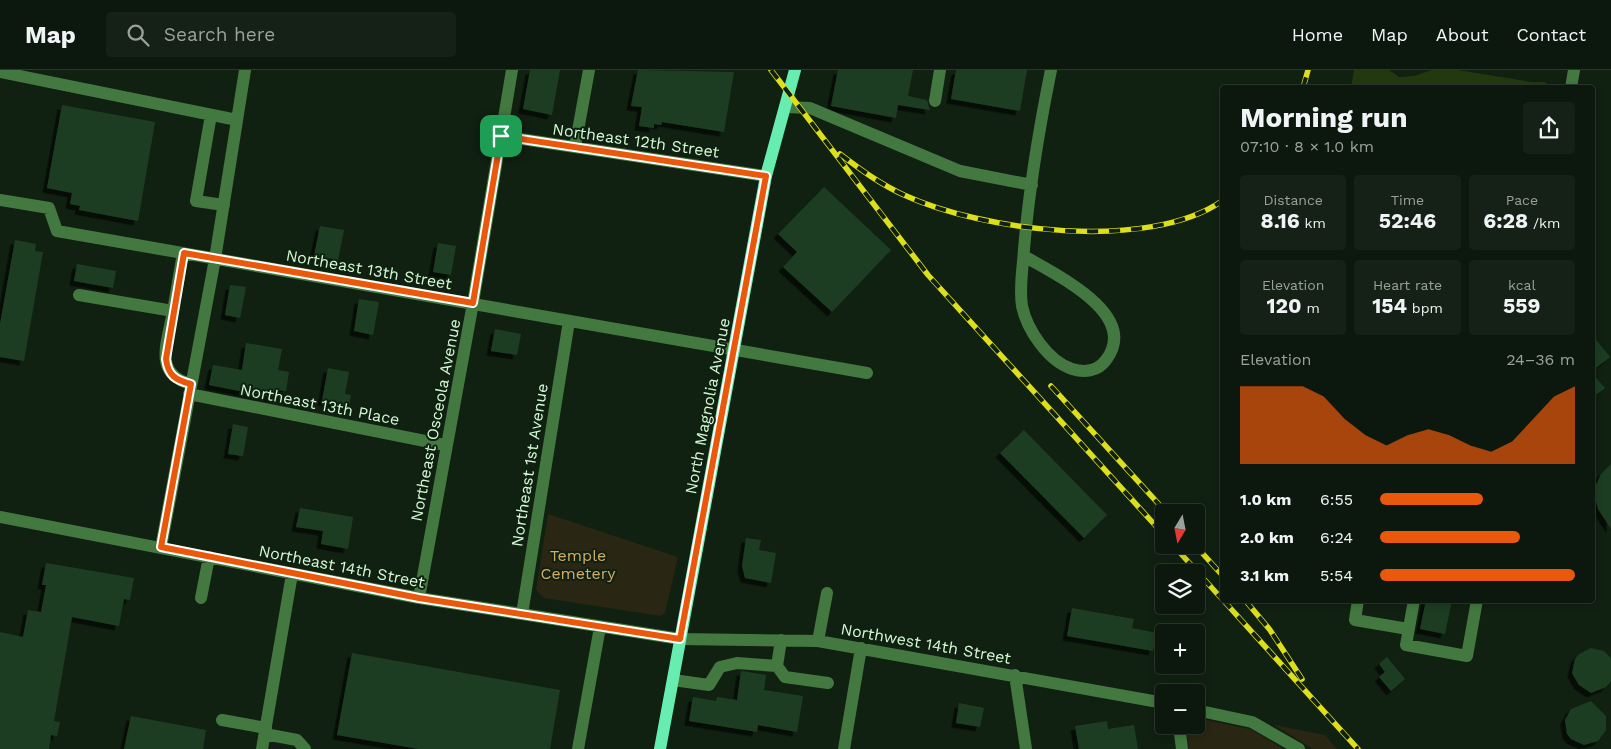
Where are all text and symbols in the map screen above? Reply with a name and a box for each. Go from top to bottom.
search box [106,12,456,57]
text: Map [25,21,76,49]
icon: search [124,21,152,49]
text: Search here [164,23,275,46]
text: Home [1292,24,1343,45]
text: Map [1371,24,1408,45]
text: About [1436,24,1488,45]
text: Contact [1516,24,1586,45]
text: Morning run [1240,101,1408,134]
button: share [1523,102,1575,154]
pin [480,115,522,157]
street label: Northeast 12th Street [551,119,721,162]
icon: arrive [487,122,515,150]
text: 07:10 · 8 × 1.0 km [1240,137,1374,156]
text: Distance [1263,192,1323,208]
text: Time [1391,192,1424,208]
text: Pace [1506,192,1538,208]
text: 8.16 [1261,208,1300,233]
text: 52:46 [1379,208,1436,233]
text: 6:28 [1483,208,1528,233]
text: km [1300,215,1326,231]
text: /km [1528,215,1560,231]
street label: Northeast 13th Street [284,246,454,294]
text: Elevation [1262,277,1324,293]
text: Heart rate [1373,277,1442,293]
text: kcal [1508,277,1536,293]
text: 120 [1267,293,1302,318]
text: 154 [1372,293,1407,318]
text: 559 [1503,293,1541,318]
text: m [1302,300,1320,316]
text: bpm [1407,300,1443,316]
street label: North Magnolia Avenue [681,316,734,496]
street label: Northeast Osceola Avenue [407,317,464,523]
text: Elevation [1240,350,1311,369]
text: 24–36 m [1506,350,1575,369]
street label: Northeast 13th Place [239,380,401,429]
street label: Northeast 1st Avenue [507,382,552,548]
text: 1.0 km [1240,490,1291,509]
text: 6:55 [1320,490,1353,509]
north arrow [1155,504,1205,554]
map controls [1155,504,1205,734]
text: 2.0 km [1240,528,1294,547]
text: 6:24 [1320,528,1353,547]
street label: Northeast 14th Street [257,541,427,592]
park label: Temple Cemetery [540,546,616,583]
button: layers [1155,564,1205,614]
text: 3.1 km [1240,566,1289,585]
text: 5:54 [1320,566,1353,585]
street label: Northwest 14th Street [839,619,1013,668]
button: + [1155,624,1205,674]
button: − [1155,684,1205,734]

